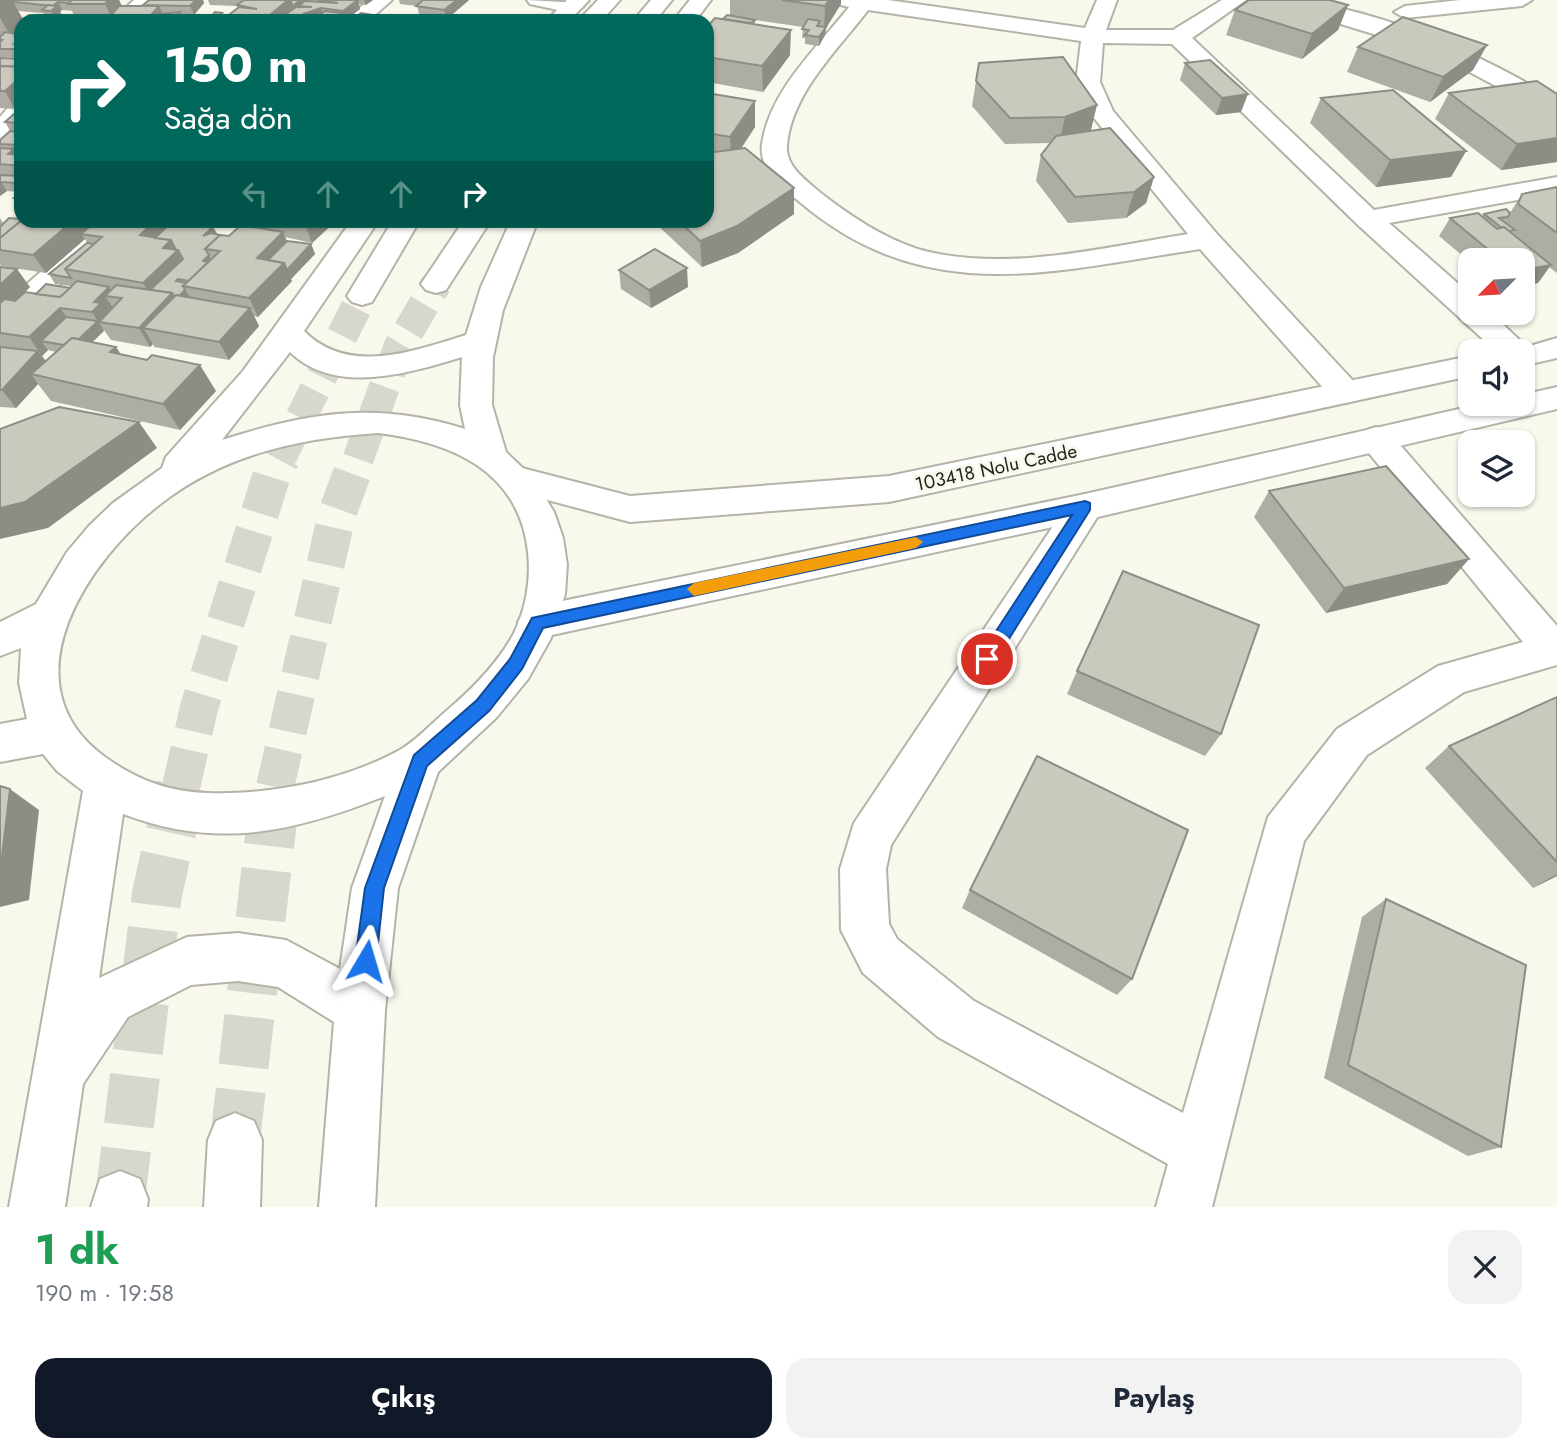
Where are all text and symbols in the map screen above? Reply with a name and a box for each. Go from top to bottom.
text: 150 m [164,30,308,100]
icon: right [49,42,140,133]
text: Sağa dön [164,95,293,141]
icon: left [236,175,274,213]
icon: ahead [309,175,347,213]
icon: ahead [382,175,420,213]
icon: right [455,175,493,213]
north arrow [1458,248,1535,326]
map controls [1458,248,1535,507]
button: sound [1458,339,1535,416]
button: layers [1458,430,1535,507]
street label: 103418 Nolu Cadde [913,437,1080,498]
pin [957,629,1017,689]
icon: arrive [968,640,1006,678]
position arrow [329,924,403,998]
text: 1 dk [35,1219,119,1280]
button: close [1448,1230,1522,1304]
text: 190 m · 19:58 [35,1276,174,1310]
button: Çıkış [35,1358,772,1438]
button: Paylaş [786,1358,1522,1438]

